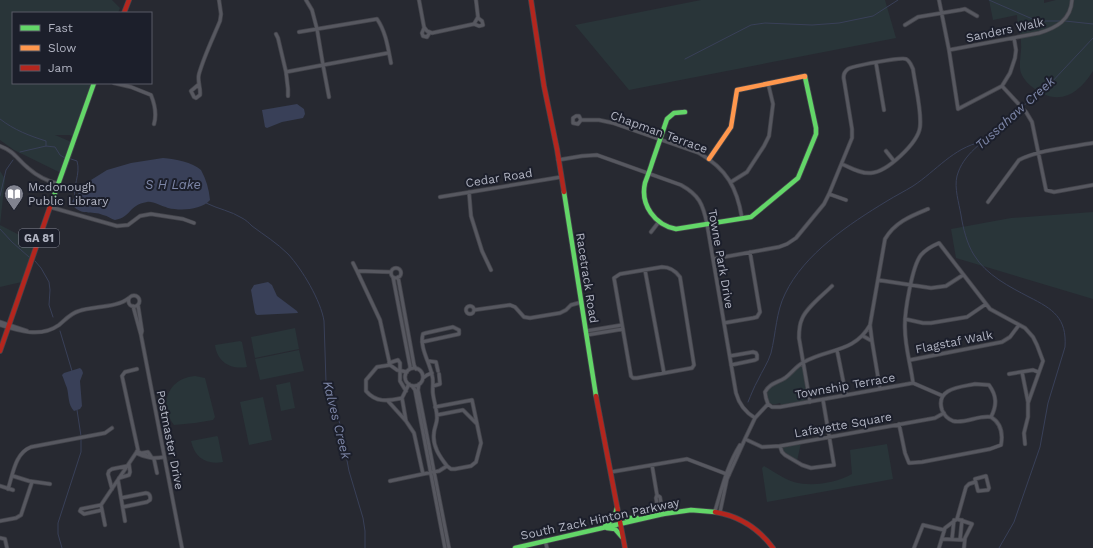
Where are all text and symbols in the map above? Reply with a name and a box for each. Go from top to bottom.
legend [12,12,152,84]
street label: Sanders Walk [965,15,1045,45]
text: Fast [48,21,73,35]
text: Slow [48,41,76,55]
text: Jam [48,61,73,75]
water label: Tussahaw Creek [972,73,1058,153]
street label: Chapman Terrace [609,108,710,156]
street label: Cedar Road [465,166,533,190]
water label: S H Lake [145,177,201,192]
place label: Mcdonough Public Library [28,180,109,208]
library icon: Mcdonough Public Library [3,183,25,211]
street label: Towne Park Drive [705,208,737,310]
road number: GA 81 [19,229,59,247]
street label: Racetrack Road [573,232,601,324]
street label: Flagstaf Walk [914,328,994,356]
street label: Township Terrace [794,370,896,402]
water label: Kalves Creek [320,379,354,462]
street label: Postmaster Drive [154,389,187,491]
street label: Lafayette Square [793,409,893,440]
street label: South Zack Hinton Parkway [519,495,681,543]

